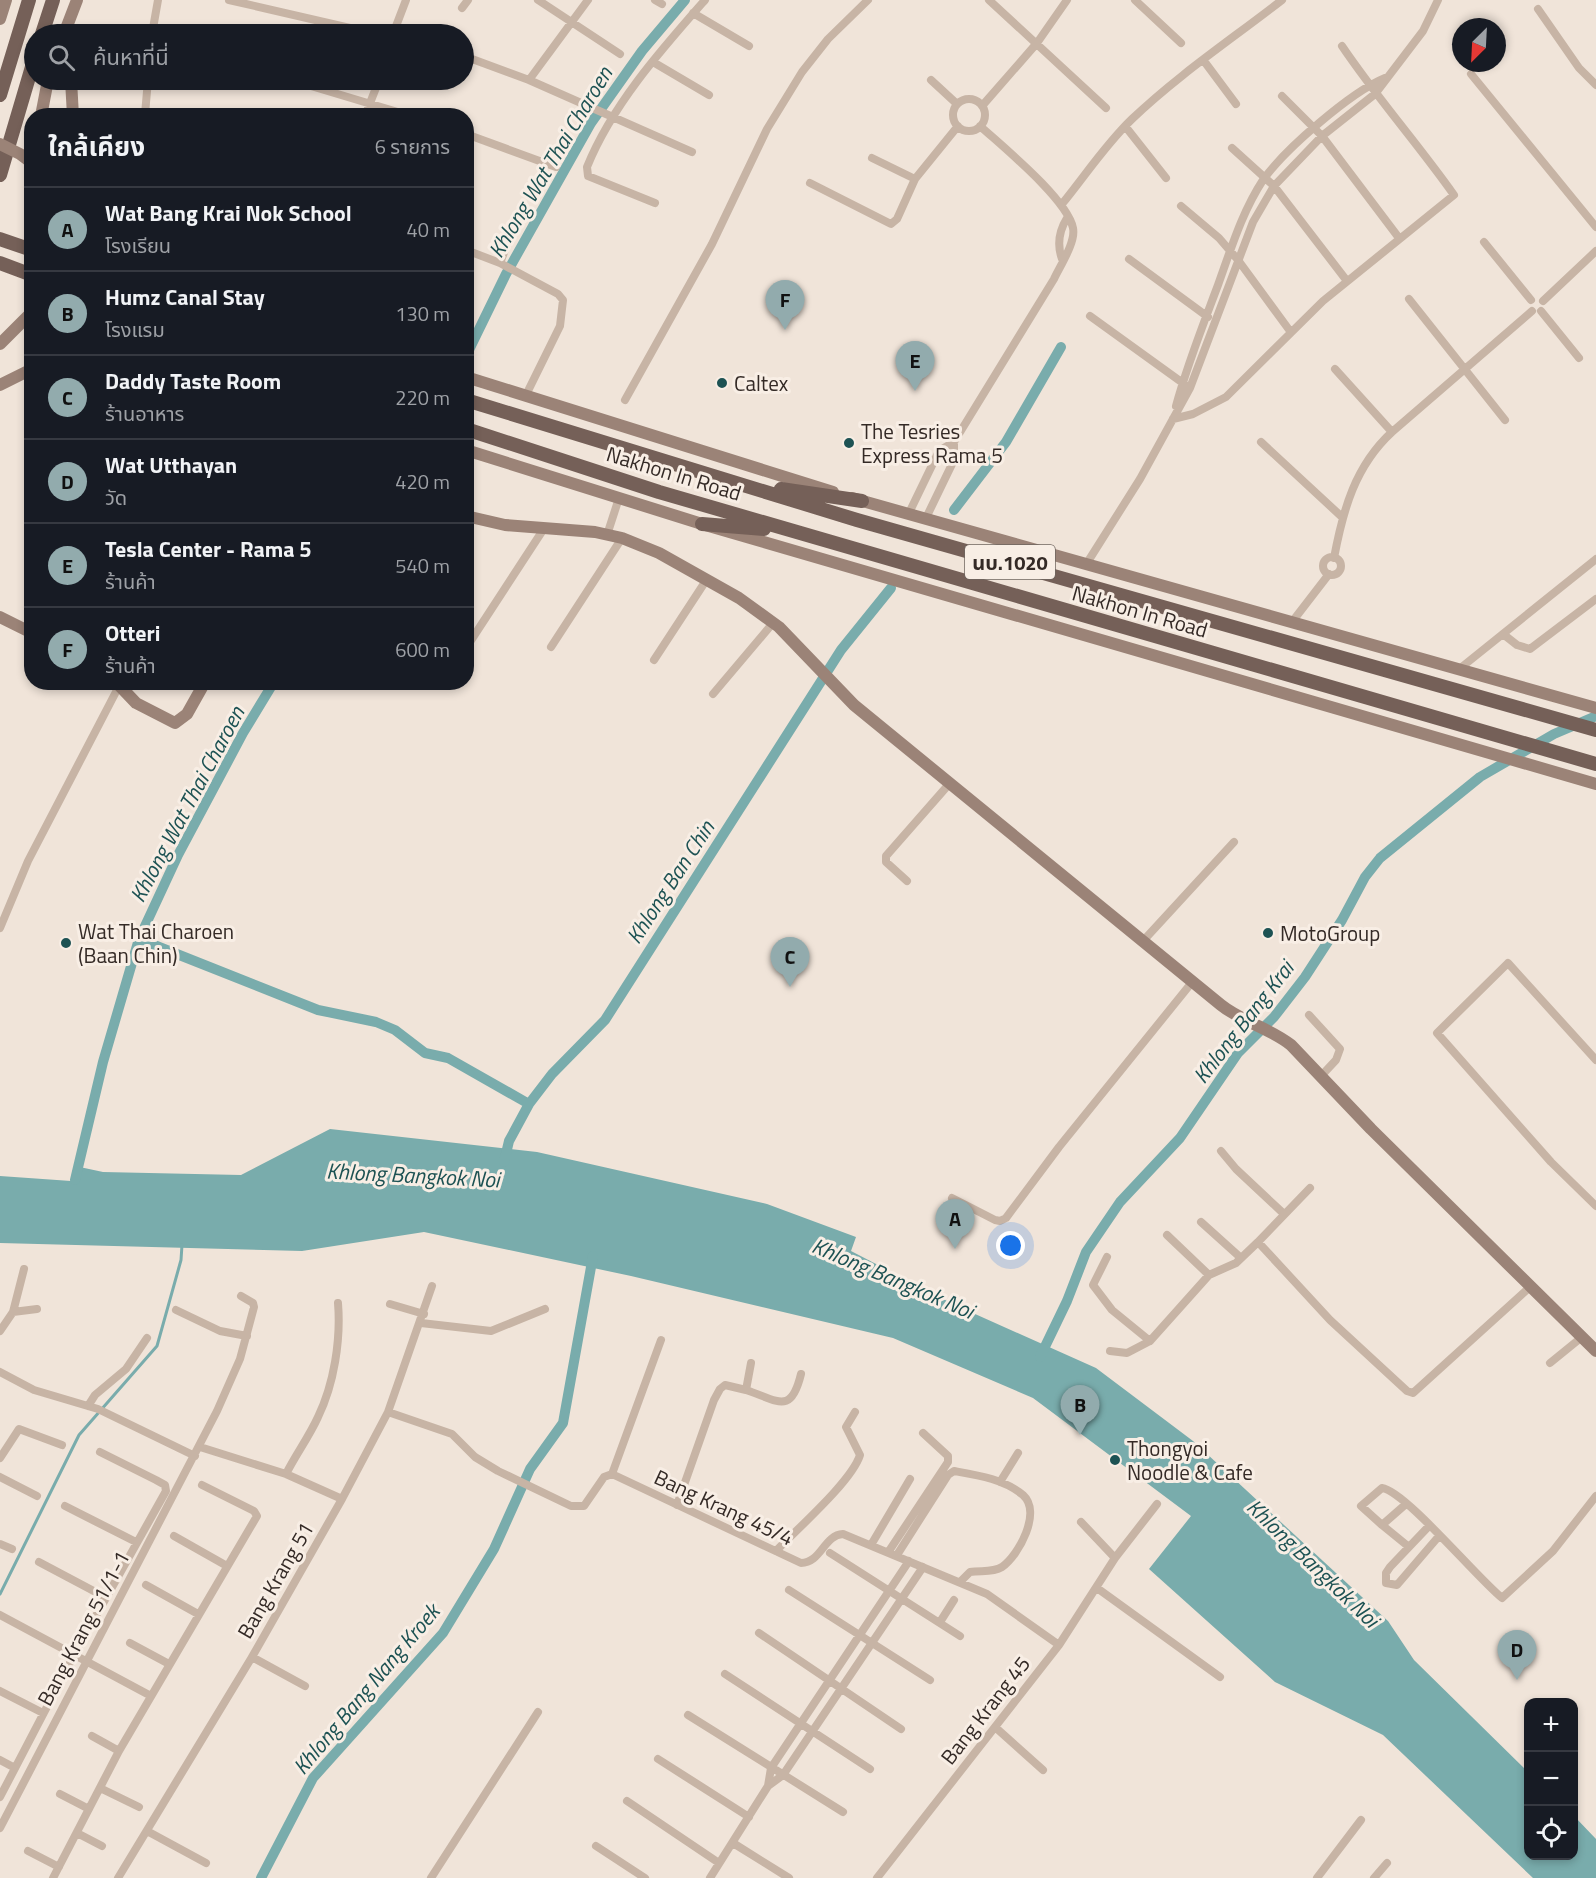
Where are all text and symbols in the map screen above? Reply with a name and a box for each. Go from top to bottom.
north arrow [1452,18,1506,72]
search box [24,24,474,90]
text: ค้นหาที่นี่ [93,40,169,74]
icon: search [45,41,78,74]
water label: Khlong Wat Thai Charoen [479,59,621,264]
text: ใกล้เคียง [48,127,145,166]
text: 6 รายการ [375,131,450,162]
text: Wat Bang Krai Nok School [105,196,352,230]
text: A [61,214,74,245]
text: 40 m [406,214,450,245]
text: โรงเรียน [105,230,171,261]
text: Humz Canal Stay [105,280,265,314]
pin: F [766,280,804,330]
text: B [61,298,74,329]
text: 130 m [395,298,450,329]
text: โรงแรม [105,314,165,345]
pin: E [896,342,934,391]
text: Daddy Taste Room [105,364,281,398]
place label: Caltex [734,367,789,399]
marker: Caltex [715,376,729,390]
text: C [62,382,73,413]
text: 220 m [395,382,450,413]
text: ร้านอาหาร [105,398,184,429]
place label: The Tesries Express Rama 5 [861,415,1003,471]
marker: The Tesries Express Rama 5 [842,436,856,450]
street label: Nakhon In Road [603,437,745,509]
text: Wat Utthayan [105,448,237,482]
text: D [61,466,74,497]
text: 420 m [395,466,450,497]
text: วัด [105,482,127,513]
text: Tesla Center - Rama 5 [105,532,312,566]
road number: นบ.1020 [965,545,1055,579]
text: E [62,550,73,581]
text: 540 m [395,550,450,581]
text: ร้านค้า [105,566,156,597]
street label: Nakhon In Road [1069,576,1211,646]
text: Otteri [105,616,160,650]
text: F [62,634,73,665]
text: 600 m [395,634,450,665]
text: ร้านค้า [105,650,156,681]
water label: Khlong Wat Thai Charoen [121,699,254,908]
water label: Khlong Ban Chin [617,813,723,950]
place label: Wat Thai Charoen (Baan Chin) [78,915,234,971]
place label: MotoGroup [1280,917,1380,949]
marker: MotoGroup [1261,926,1275,940]
marker: Wat Thai Charoen (Baan Chin) [59,936,73,950]
pin: C [770,938,810,987]
water label: Khlong Bang Krai [1184,951,1303,1091]
water label: Khlong Bangkok Noi [326,1153,503,1197]
pin: A [936,1200,974,1249]
water label: Khlong Bangkok Noi [807,1229,982,1328]
your location [996,1231,1025,1260]
pin: B [1060,1386,1100,1435]
place label: Thongyoi Noodle & Cafe [1127,1432,1253,1488]
marker: Thongyoi Noodle & Cafe [1108,1453,1122,1467]
street label: Bang Krang 45/4 [649,1461,799,1553]
water label: Khlong Bangkok Noi [1239,1491,1389,1637]
street label: Bang Krang 51 [229,1516,321,1644]
street label: Bang Krang 51/1-1 [29,1545,137,1711]
water label: Khlong Bang Nang Kroek [284,1595,449,1782]
pin: D [1498,1630,1537,1680]
street label: Bang Krang 45 [932,1649,1038,1771]
map controls [1524,1698,1578,1860]
button: + [1524,1698,1578,1752]
button: − [1524,1752,1578,1806]
button: locate [1524,1806,1578,1860]

